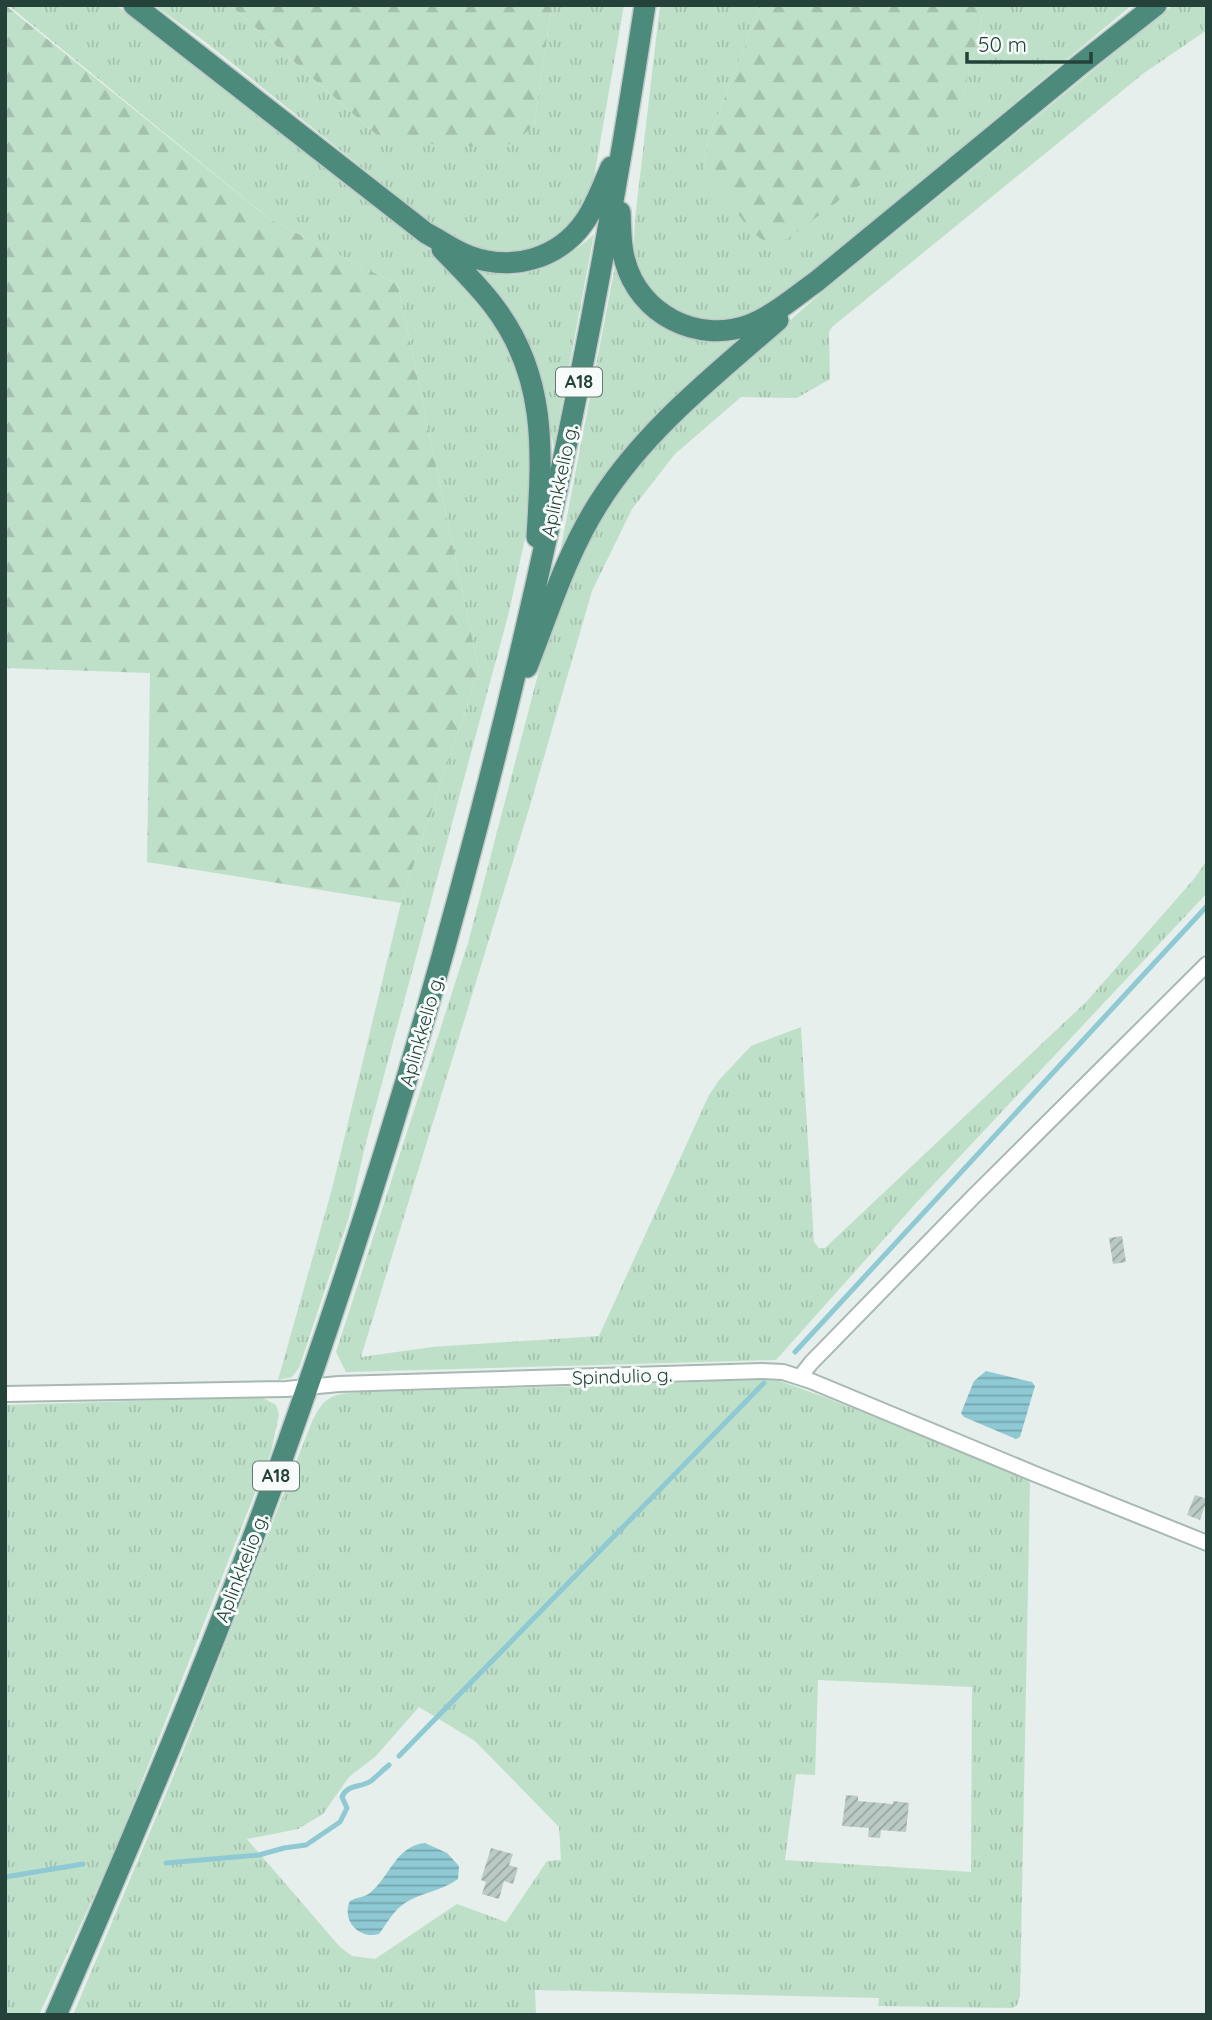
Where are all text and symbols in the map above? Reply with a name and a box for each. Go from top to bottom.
scale bar [967,21,1091,65]
text: 50 m [978,31,1027,57]
road number: A18 [556,368,602,396]
street label: Aplinkkelio g. [535,423,583,539]
street label: Aplinkkelio g. [394,973,448,1089]
street label: Spindulio g. [571,1362,673,1390]
road number: A18 [253,1462,299,1490]
street label: Aplinkkelio g. [209,1510,273,1626]

